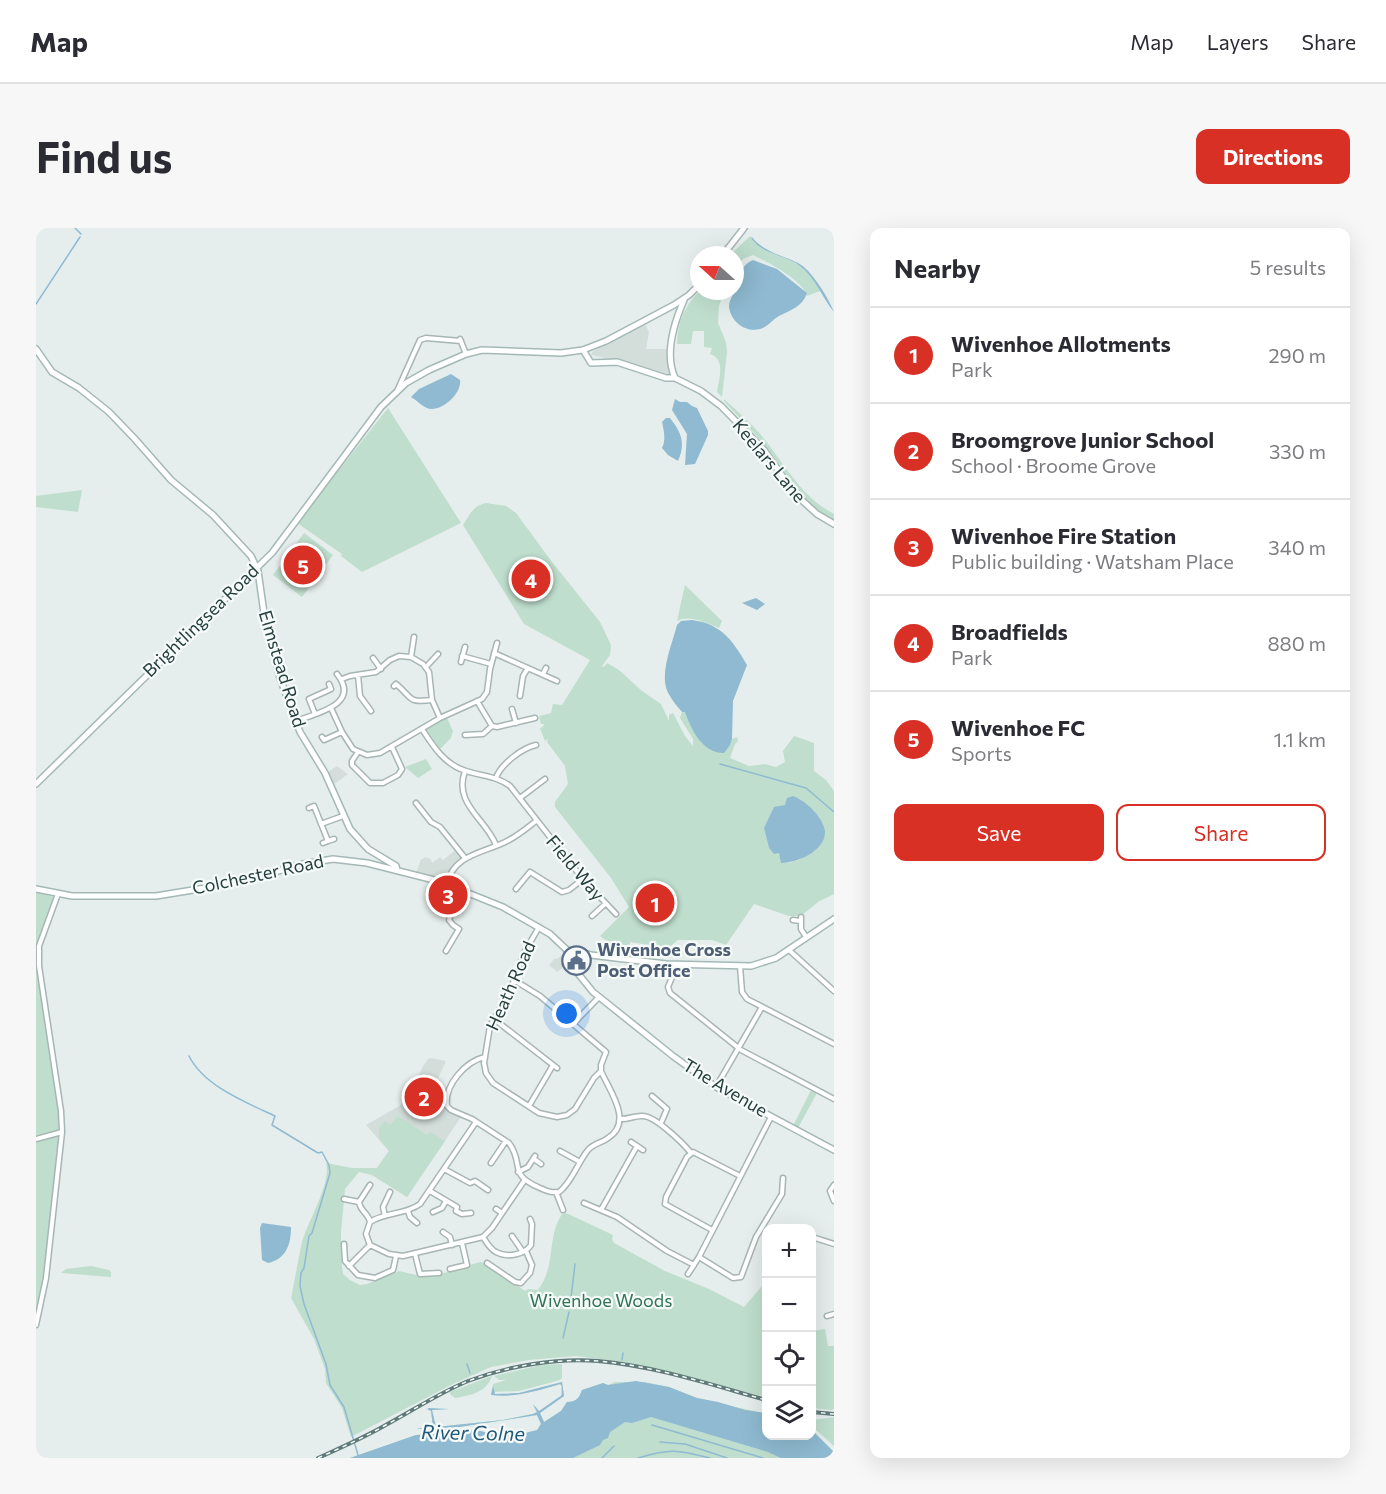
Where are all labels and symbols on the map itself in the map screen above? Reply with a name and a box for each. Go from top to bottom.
north arrow [690,246,744,300]
street label: Keelars Lane [728,414,811,507]
pin: 5 [284,542,322,588]
pin: 4 [512,556,550,602]
street label: Brightlingsea Road [138,559,263,681]
street label: Elmstead Road [255,608,311,730]
street label: Field Way [542,830,610,905]
street label: Colchester Road [190,849,326,899]
pin: 3 [428,872,468,918]
pin: 1 [636,880,674,926]
street label: Heath Road [481,937,540,1034]
place label: Wivenhoe Cross Post Office [597,938,731,981]
public building icon: Wivenhoe Cross Post Office [560,944,592,976]
your location [552,999,581,1028]
street label: The Avenue [679,1053,772,1121]
pin: 2 [404,1074,444,1120]
park label: Wivenhoe Woods [530,1289,672,1311]
water label: River Colne [421,1419,526,1445]

